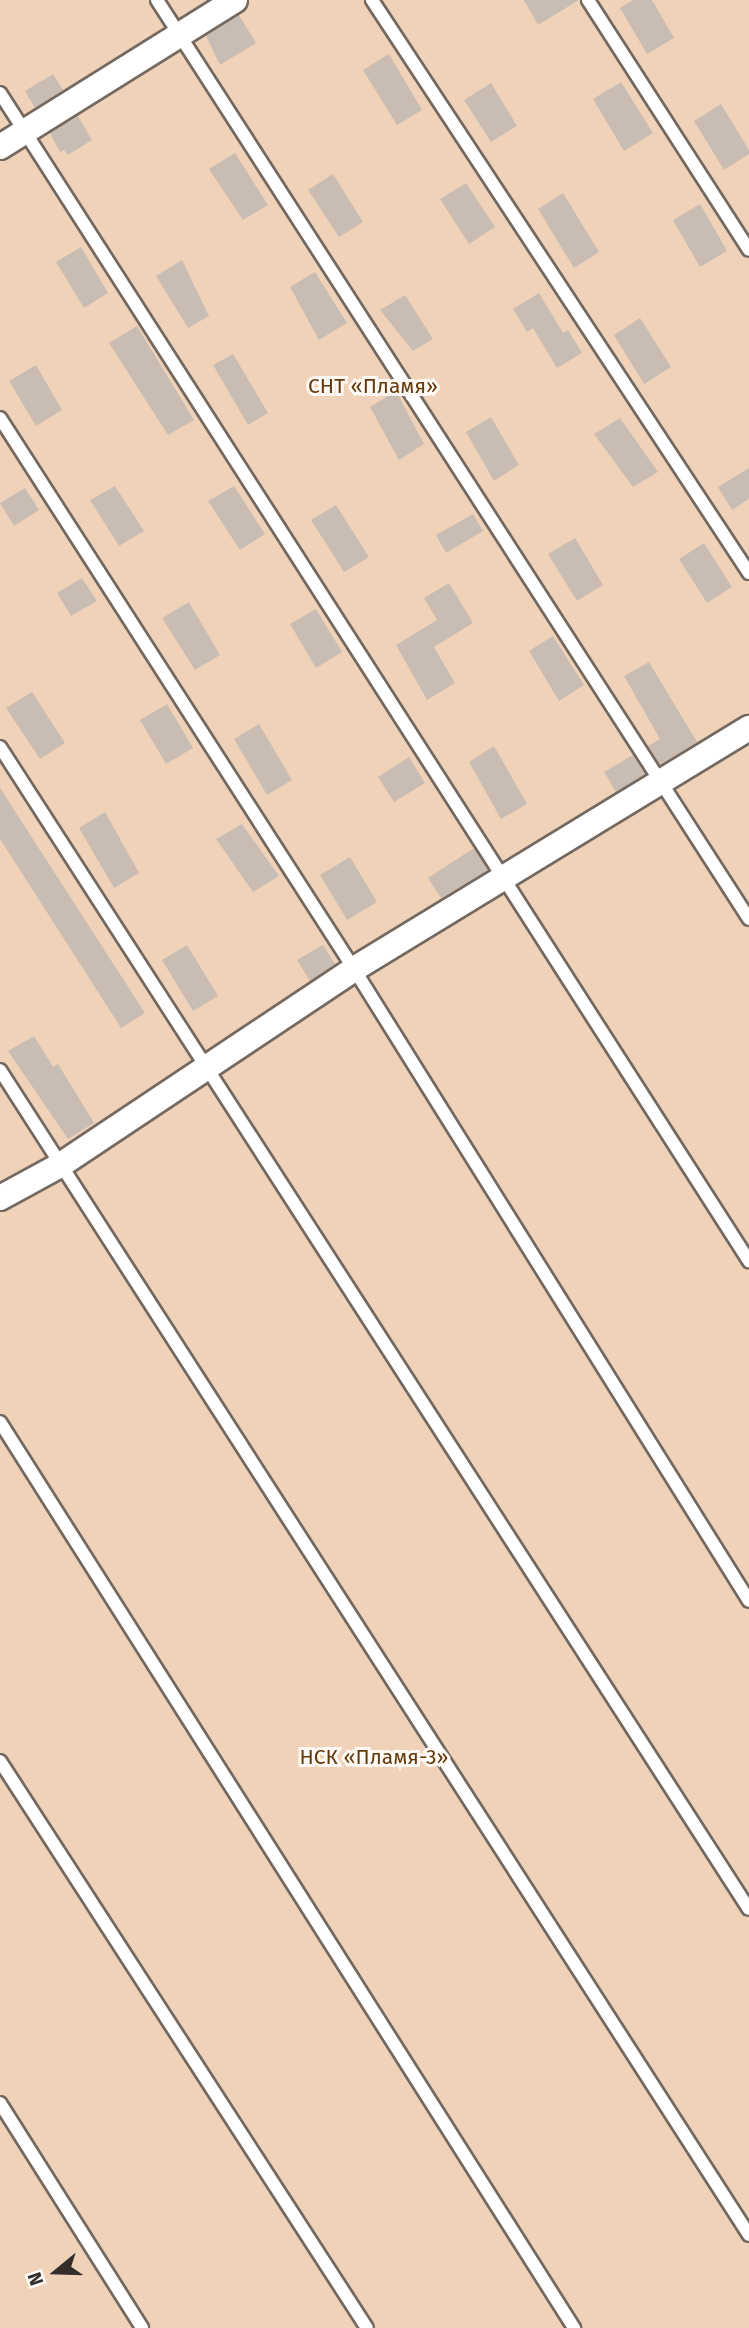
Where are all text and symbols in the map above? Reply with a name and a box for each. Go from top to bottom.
park label: СНТ «Пламя» [308,373,438,399]
park label: НСК «Пламя-3» [300,1744,448,1770]
north arrow [21,2237,91,2307]
text: N [23,2269,49,2289]

